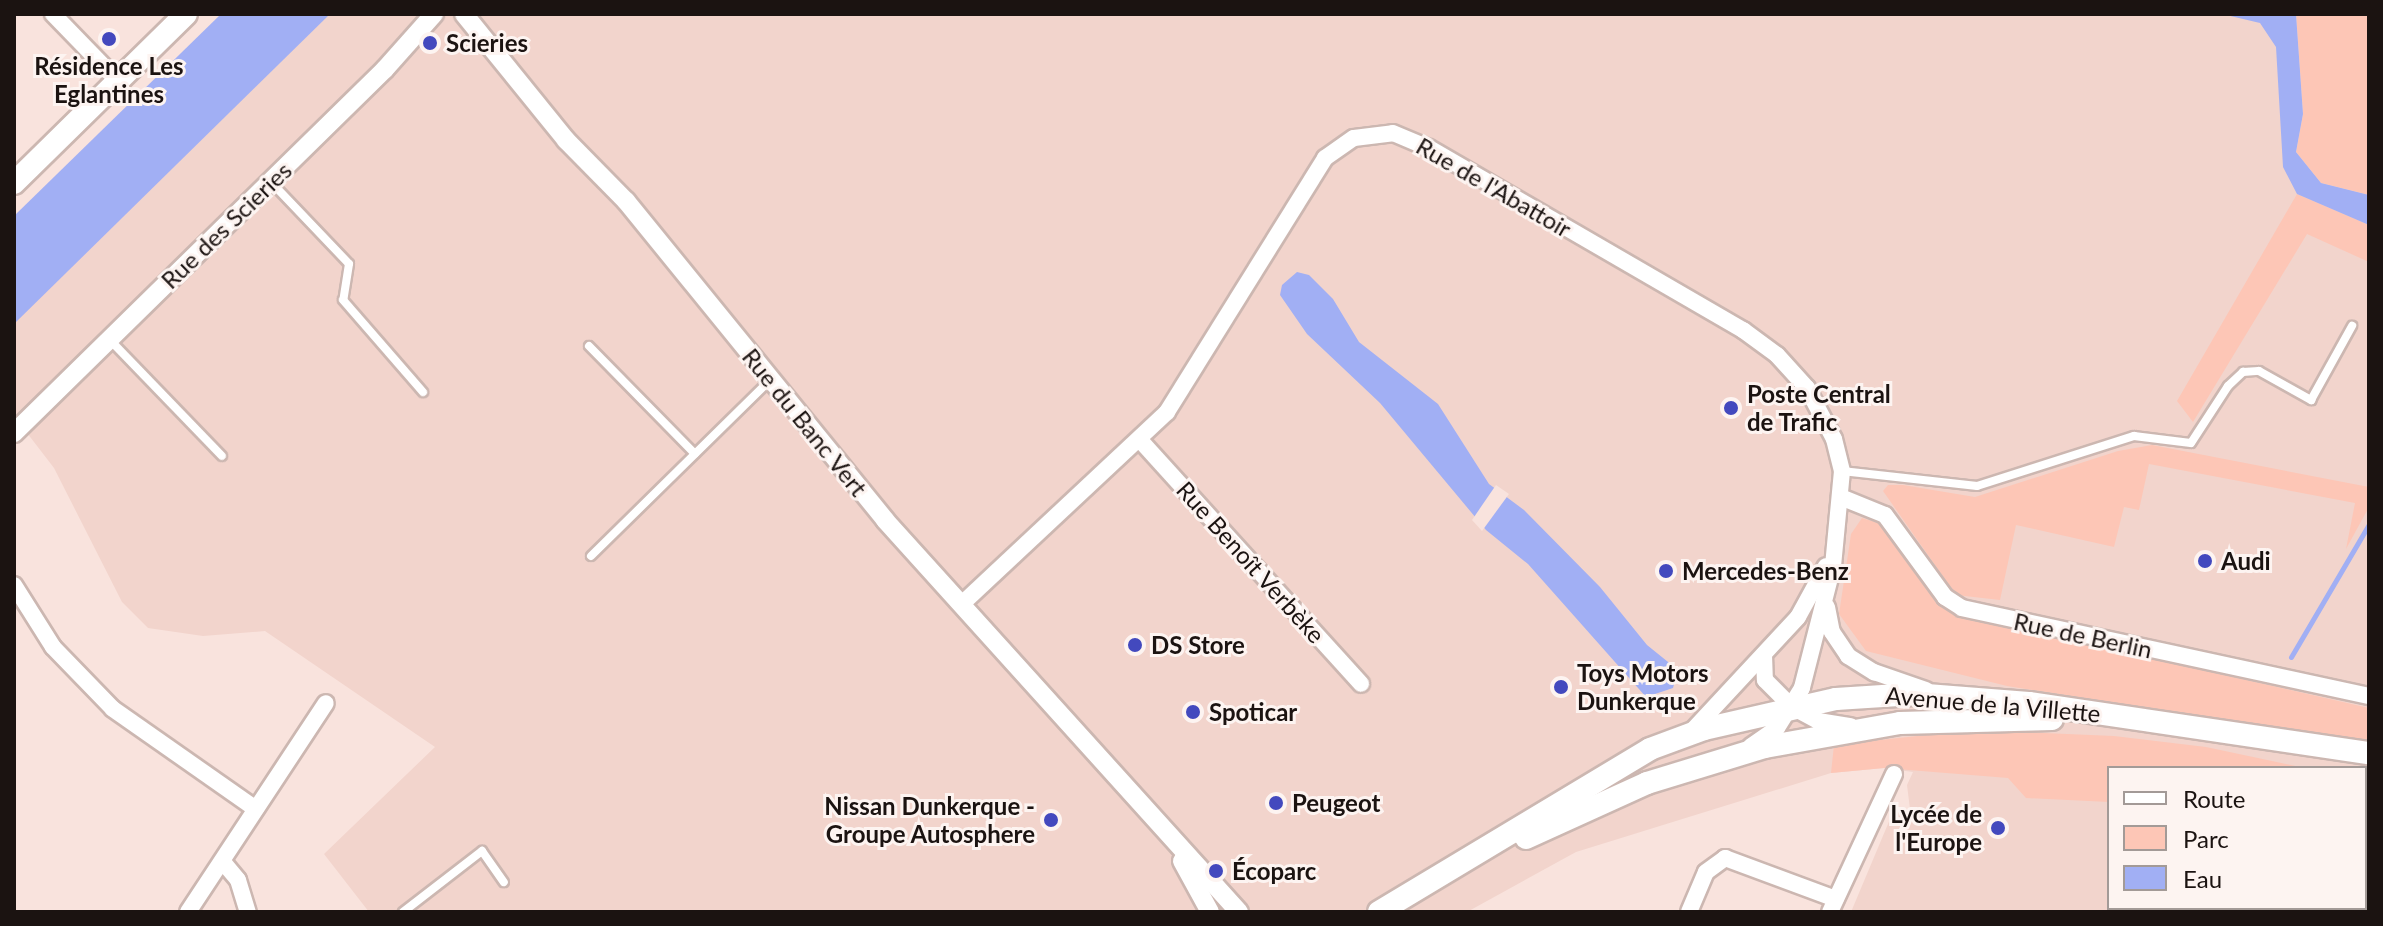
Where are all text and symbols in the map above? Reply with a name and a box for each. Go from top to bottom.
place label: Scieries [446,29,528,57]
marker: Résidence Les Eglantines [100,30,118,48]
marker: Scieries [421,34,439,52]
place label: Résidence Les Eglantines [34,52,184,108]
street label: Rue de l'Abattoir [1411,131,1577,243]
street label: Rue des Scieries [155,156,297,294]
street label: Rue du Banc Vert [736,342,874,502]
place label: Poste Central de Trafic [1747,380,1891,436]
marker: Poste Central de Trafic [1722,399,1740,417]
street label: Rue Benoît Verbèke [1171,475,1331,649]
place label: Audi [2221,547,2271,575]
marker: Audi [2196,552,2214,570]
place label: Mercedes-Benz [1682,557,1849,585]
marker: Mercedes-Benz [1657,562,1675,580]
street label: Rue de Berlin [2011,606,2155,664]
place label: DS Store [1151,631,1245,659]
marker: DS Store [1126,636,1144,654]
place label: Toys Motors Dunkerque [1577,659,1709,715]
marker: Toys Motors Dunkerque [1552,678,1570,696]
street label: Avenue de la Villette [1884,680,2102,728]
place label: Spoticar [1209,698,1297,726]
marker: Spoticar [1184,703,1202,721]
legend [2107,766,2367,910]
text: Route [2183,784,2245,813]
place label: Peugeot [1292,789,1380,817]
place label: Nissan Dunkerque - Groupe Autosphere [824,792,1035,848]
marker: Peugeot [1267,794,1285,812]
place label: Lycée de l'Europe [1890,800,1982,856]
marker: Nissan Dunkerque - Groupe Autosphere [1042,811,1060,829]
marker: Lycée de l'Europe [1989,819,2007,837]
text: Parc [2183,824,2229,853]
place label: Écoparc [1232,857,1316,885]
marker: Écoparc [1207,862,1225,880]
text: Eau [2183,864,2222,893]

